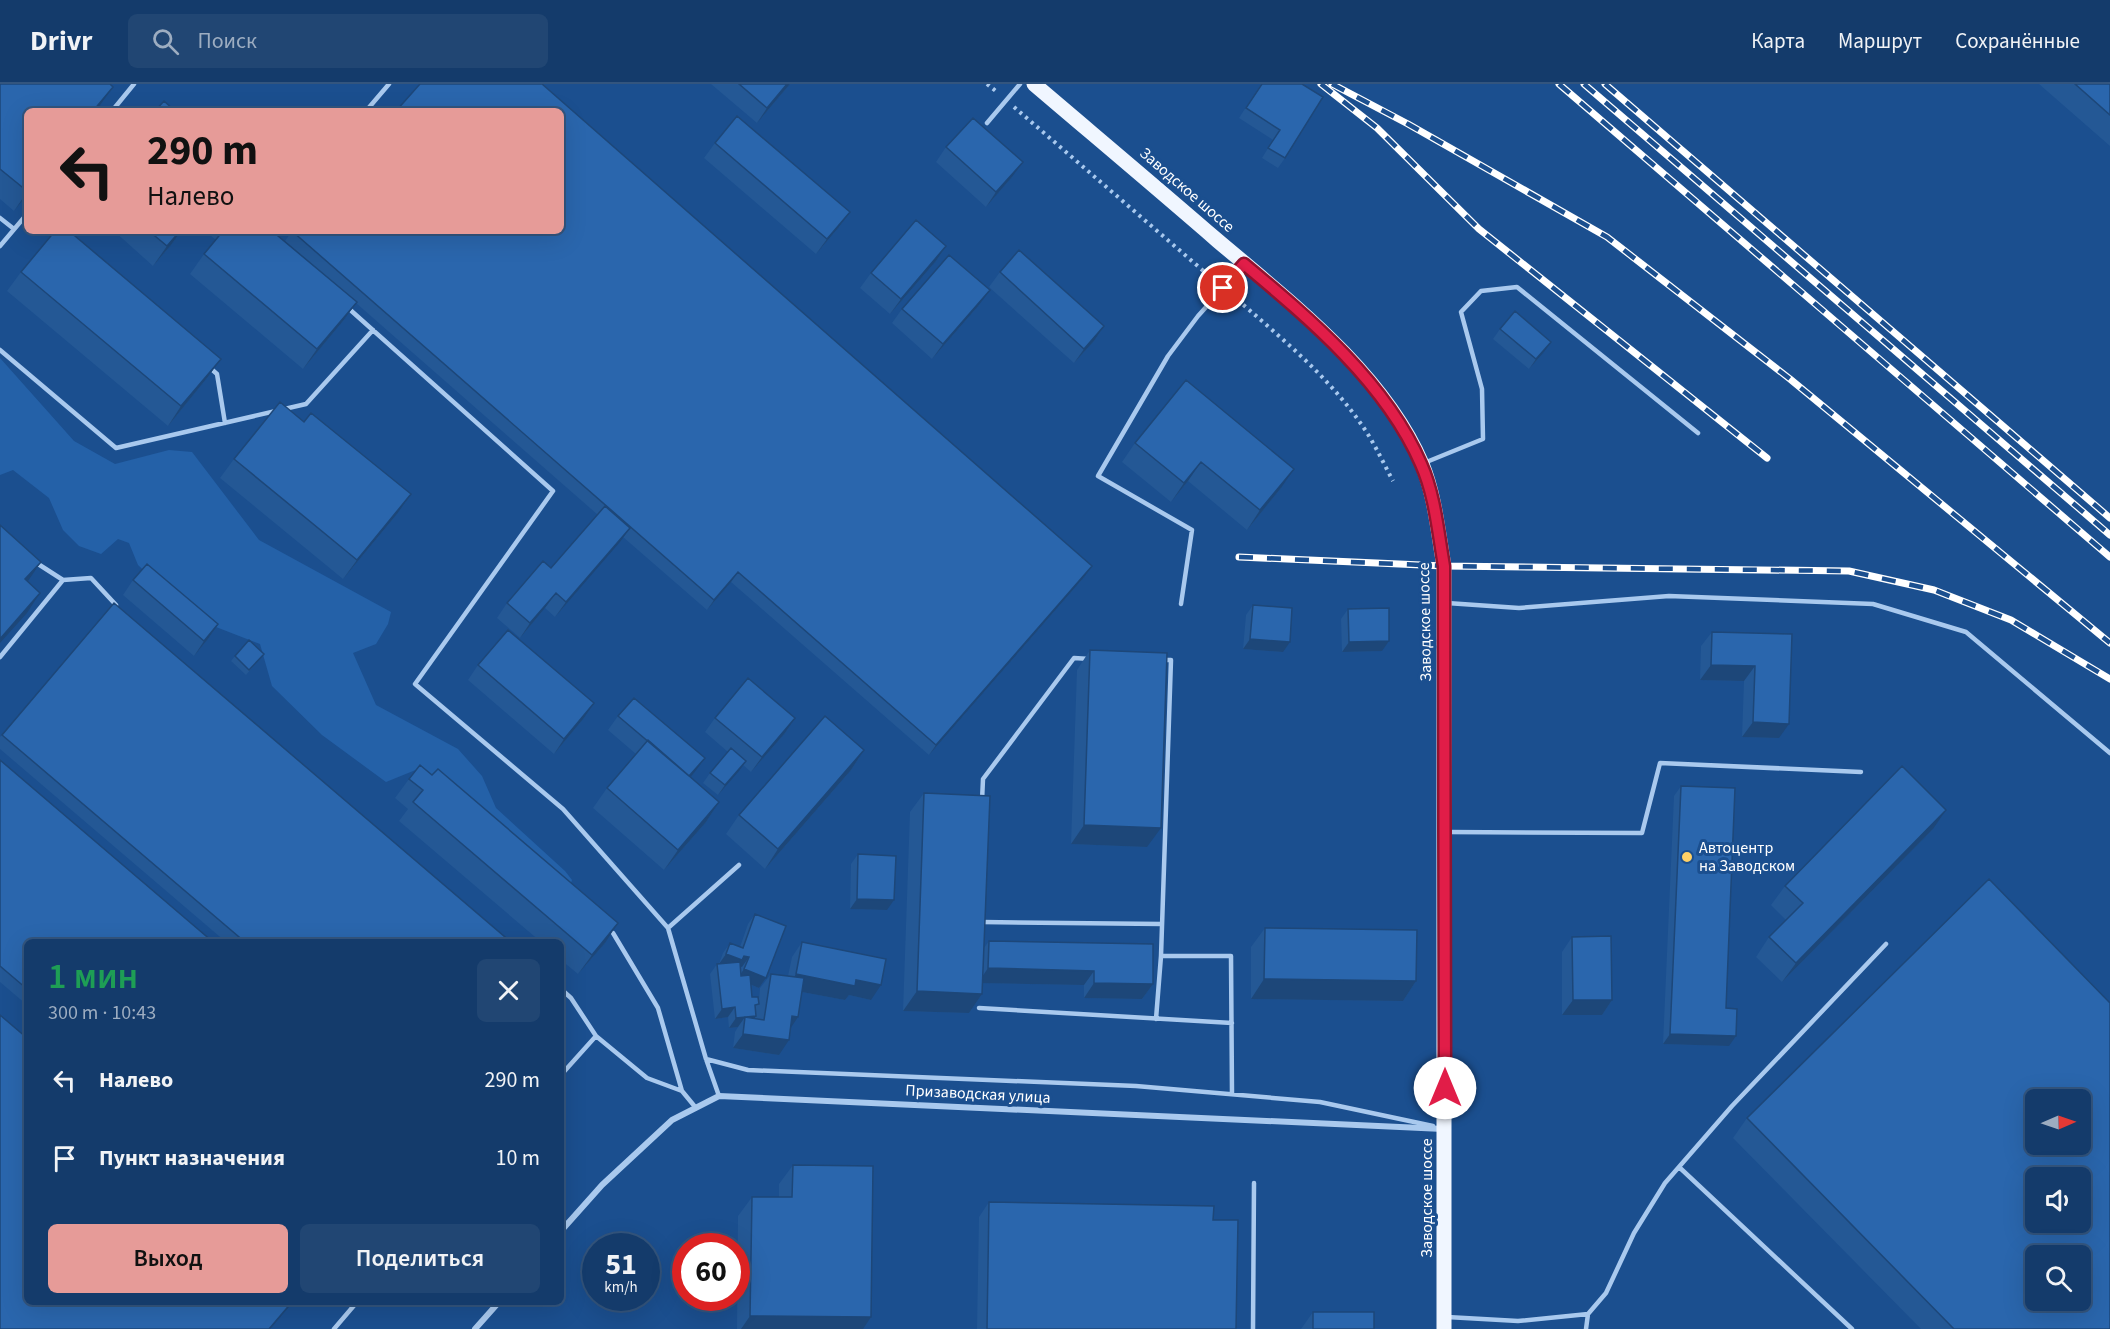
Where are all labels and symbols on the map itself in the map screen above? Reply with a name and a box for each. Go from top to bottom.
street label: Заводское шоссе [1135,143,1239,238]
pin [1197,262,1248,313]
street label: Заводское шоссе [1413,562,1437,682]
place label: Автоцентр на Заводском [1699,837,1795,877]
marker: Автоцентр на Заводском [1680,850,1694,864]
position arrow [1413,1056,1477,1120]
street label: Призаводская улица [905,1079,1051,1109]
north arrow [2025,1089,2091,1155]
street label: Заводское шоссе [1416,1138,1438,1258]
speed limit sign: 60 [672,1233,750,1311]

